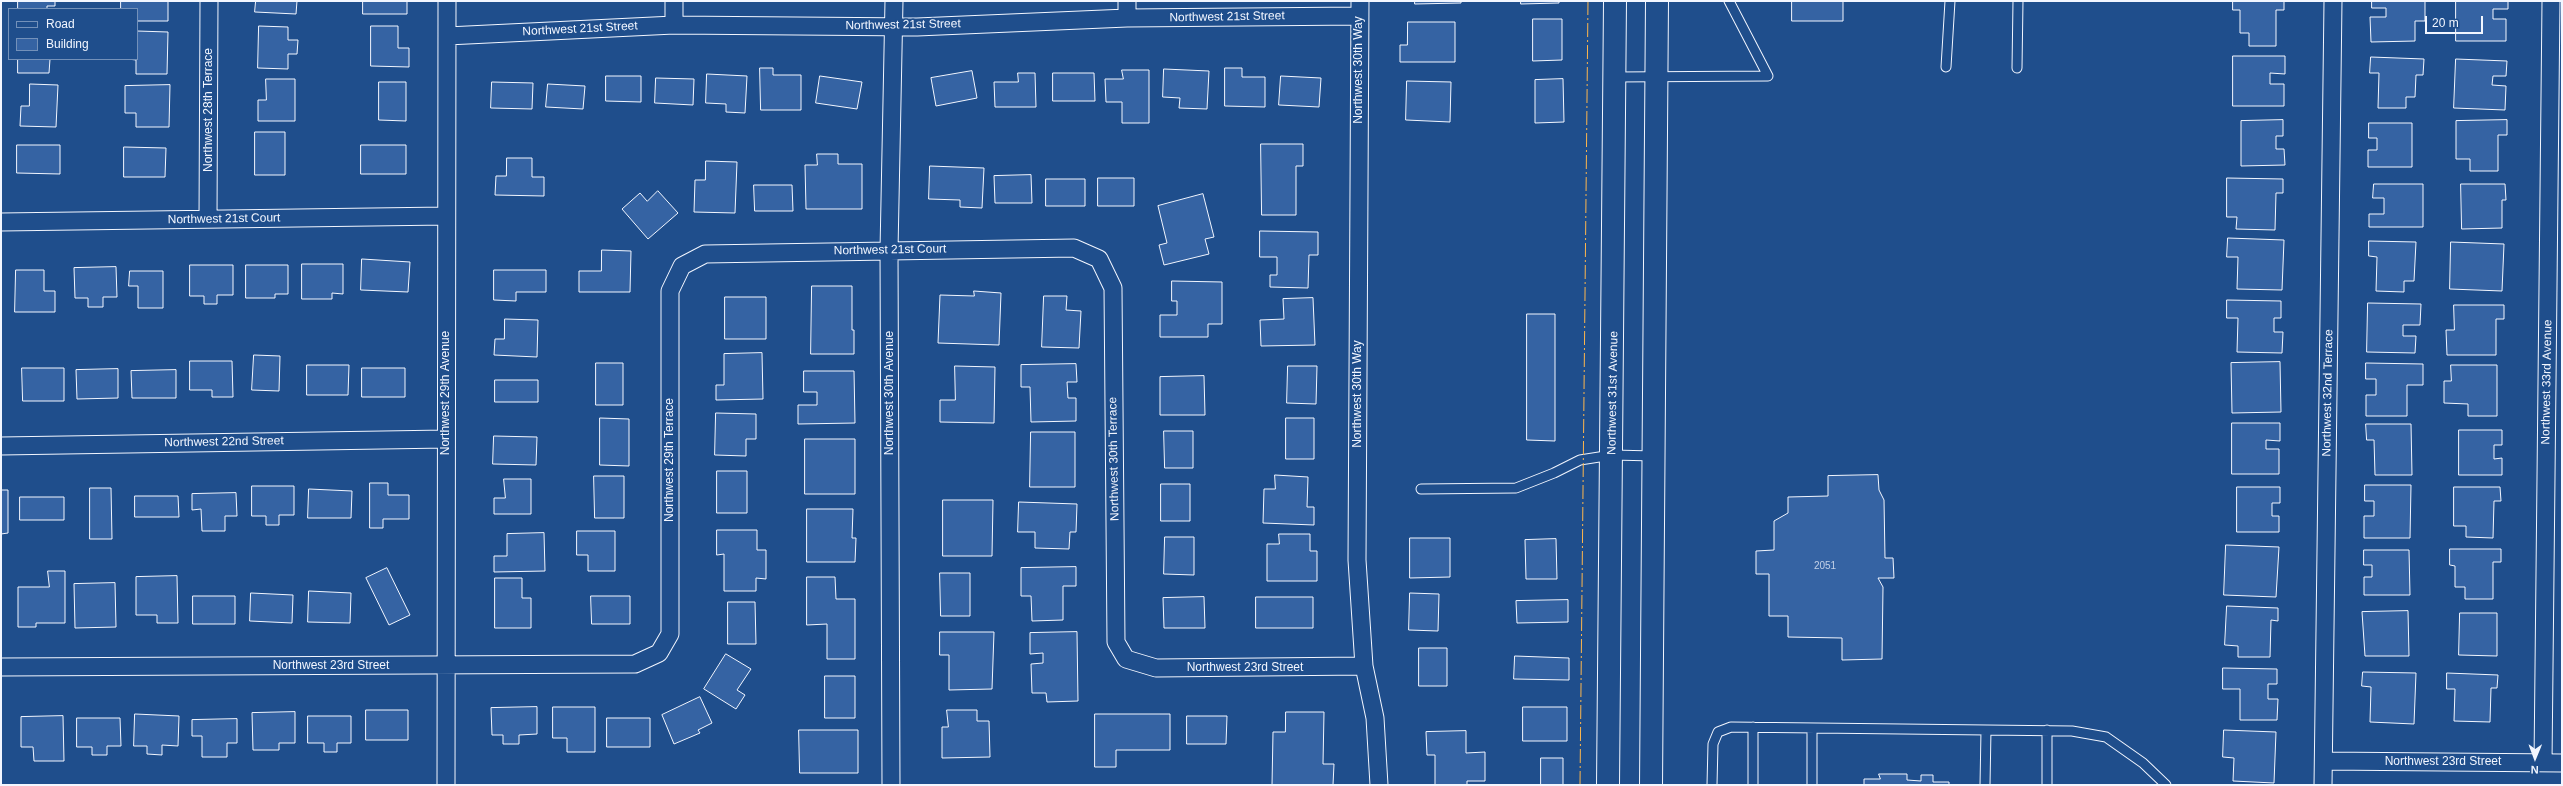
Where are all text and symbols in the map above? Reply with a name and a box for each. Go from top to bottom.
legend [8,8,138,60]
scale bar [2427,8,2485,34]
street label: Northwest 21st Street [1169,9,1285,25]
street label: Northwest 30th Way [1352,16,1366,124]
text: 20 m [2432,16,2459,30]
text: Road [46,17,75,31]
street label: Northwest 21st Street [845,17,961,33]
street label: Northwest 21st Street [522,19,638,39]
text: Building [46,37,89,51]
street label: Northwest 28th Terrace [202,48,216,172]
street label: Northwest 21st Court [168,211,280,227]
street label: Northwest 21st Court [834,242,946,258]
street label: Northwest 33rd Avenue [2539,319,2555,445]
street label: Northwest 32nd Terrace [2320,329,2336,457]
street label: Northwest 29th Avenue [439,331,453,455]
street label: Northwest 30th Avenue [883,331,897,455]
street label: Northwest 31st Avenue [1605,331,1621,455]
street label: Northwest 30th Way [1351,340,1365,448]
street label: Northwest 30th Terrace [1106,397,1122,521]
street label: Northwest 29th Terrace [663,398,677,522]
street label: Northwest 22nd Street [164,434,284,450]
house number: 2051 [1814,560,1836,572]
street label: Northwest 23rd Street [273,659,389,673]
street label: Northwest 23rd Street [1187,661,1303,675]
north arrow [2515,738,2555,778]
street label: Northwest 23rd Street [2385,755,2501,769]
text: N [2531,764,2539,776]

